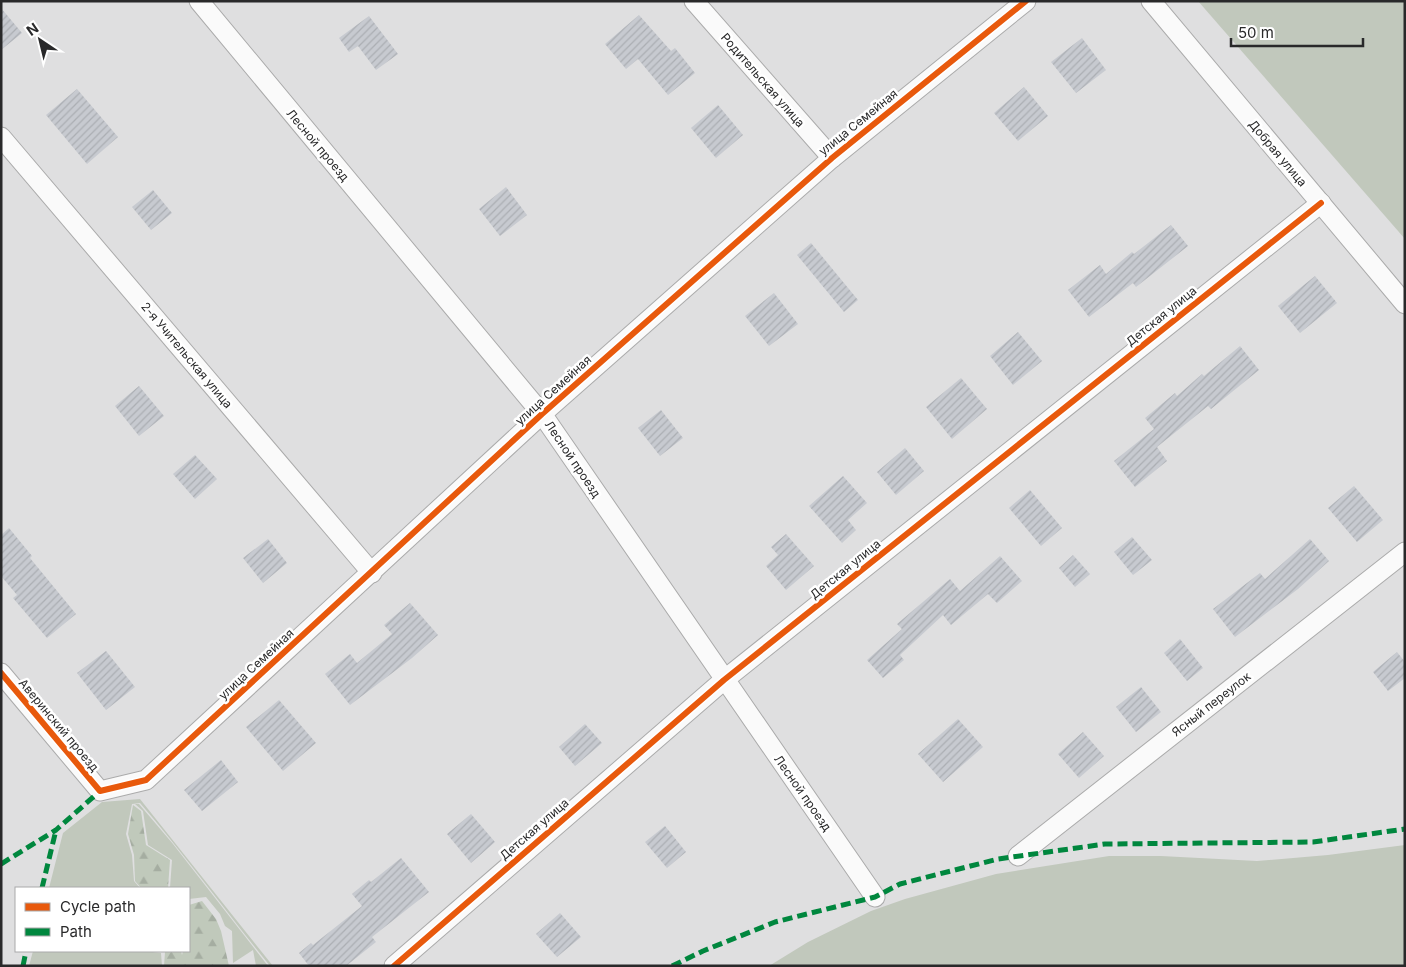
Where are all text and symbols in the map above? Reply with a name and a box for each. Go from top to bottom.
north arrow [15,15,65,65]
scale bar [1231,15,1364,47]
text: N [23,19,42,39]
text: 50 m [1238,23,1274,42]
street label: Родительская улица [718,30,808,130]
street label: улица Семейная [816,86,900,158]
street label: Лесной проезд [283,106,353,185]
street label: Добрая улица [1246,117,1310,189]
street label: Детская улица [1123,283,1199,349]
street label: 2-я Учительская улица [138,299,236,411]
street label: улица Семейная [512,352,594,428]
street label: Лесной проезд [542,418,605,501]
street label: Детская улица [807,536,883,602]
street label: улица Семейная [215,625,297,703]
street label: Ясный переулок [1169,668,1254,739]
street label: Аверинский проезд [16,676,103,775]
street label: Лесной проезд [771,752,835,834]
street label: Детская улица [496,795,572,863]
legend [15,887,190,952]
text: Cycle path [60,897,136,916]
text: Path [60,922,92,941]

